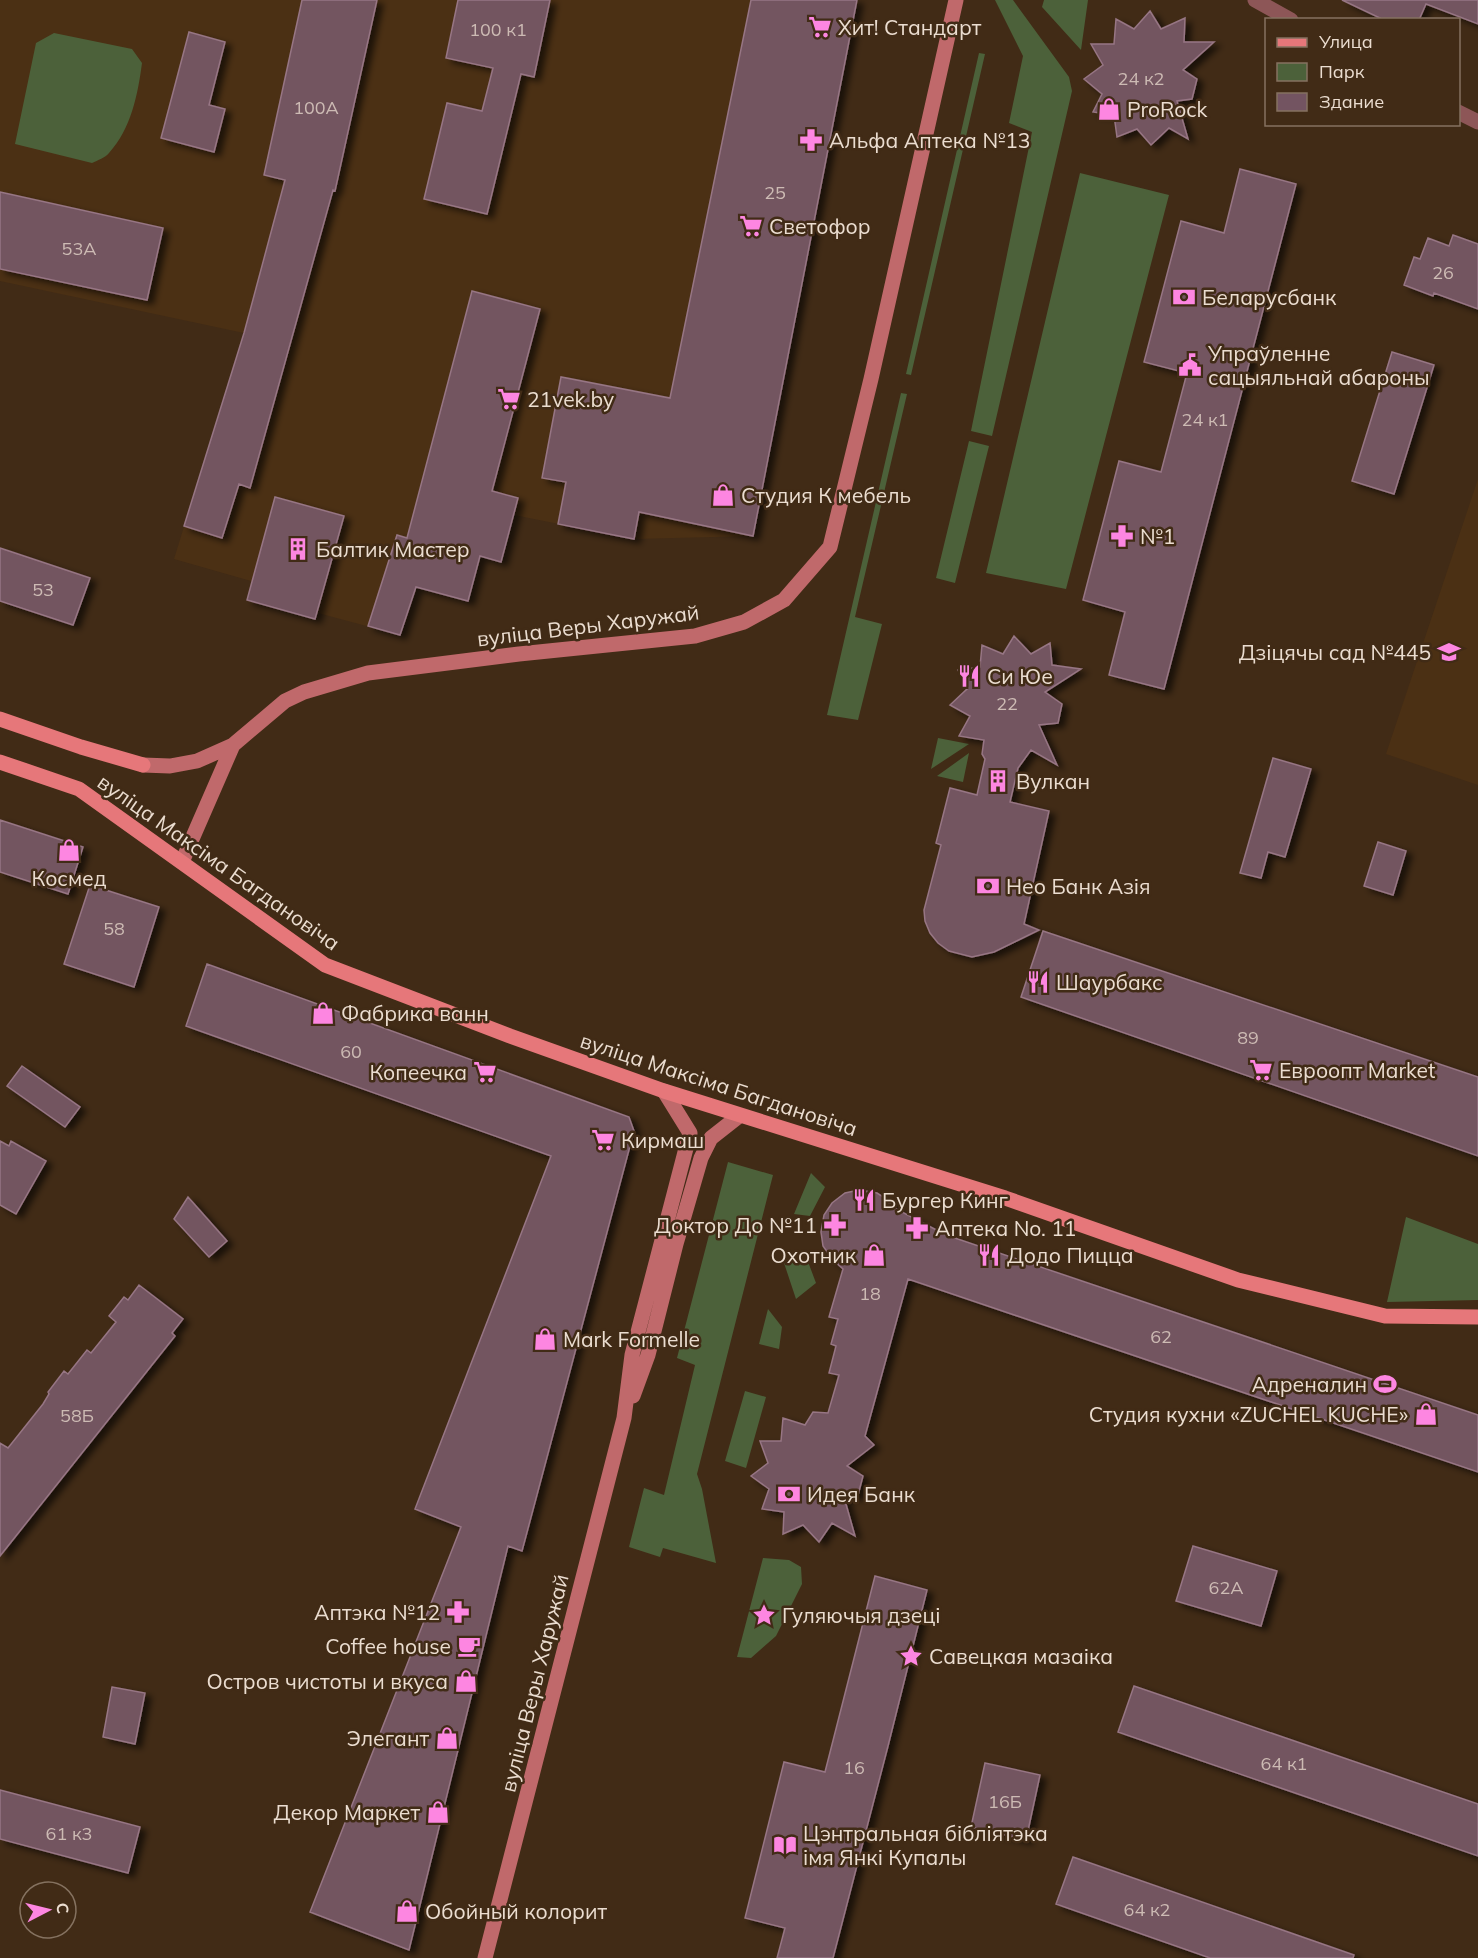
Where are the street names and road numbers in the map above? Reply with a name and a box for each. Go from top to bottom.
street label: вуліца Веры Харужай [475,598,701,652]
street label: вуліца Максіма Багдановіча [93,768,345,956]
street label: вуліца Максіма Багдановіча [577,1027,861,1141]
street label: вуліца Веры Харужай [494,1571,574,1795]

